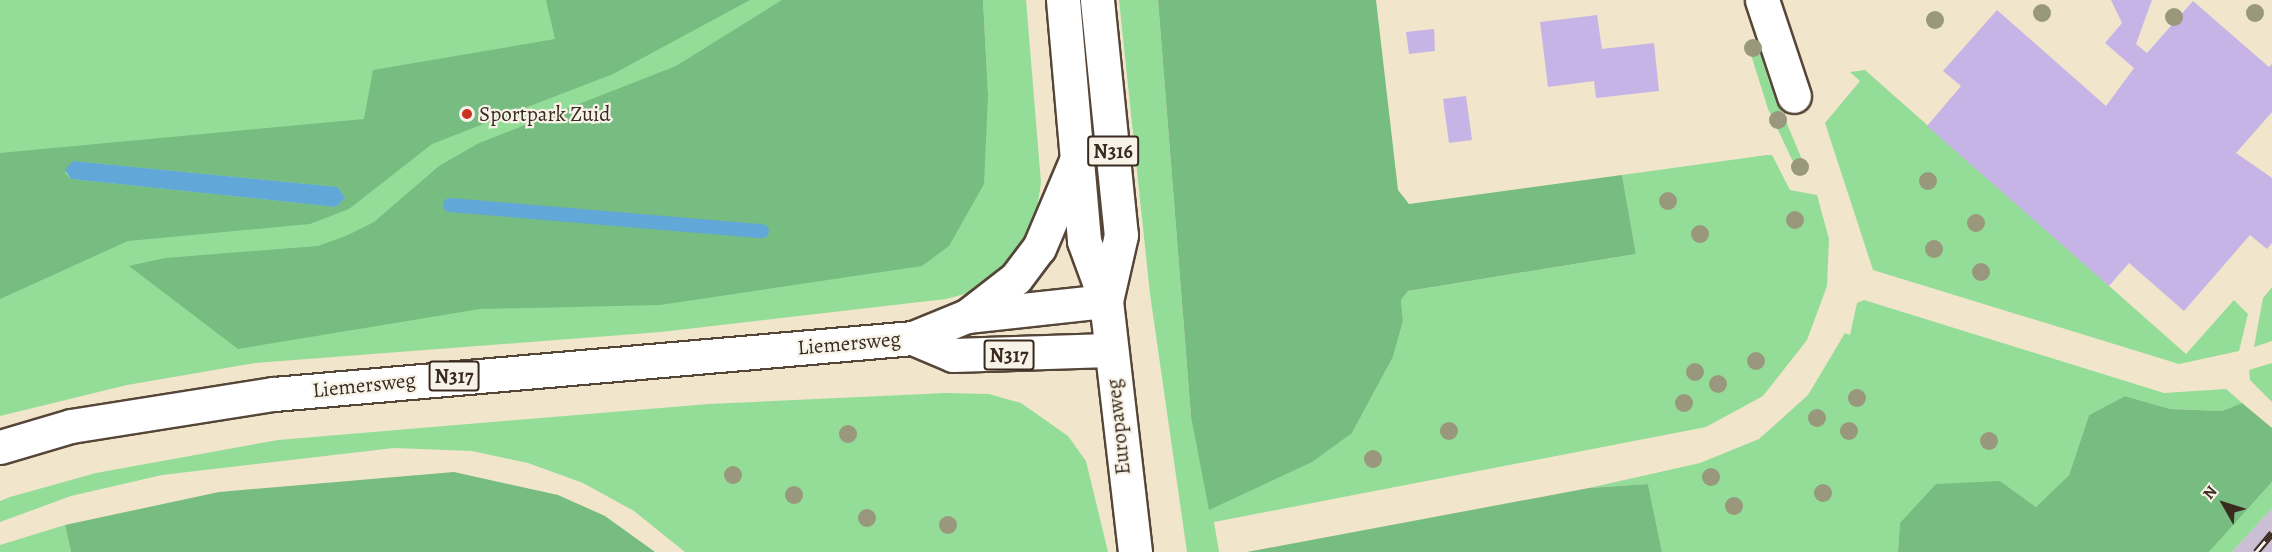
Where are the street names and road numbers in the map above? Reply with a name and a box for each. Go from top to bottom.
road number: N316 [1086,134,1140,168]
street label: Liemersweg [796,326,902,360]
road number: N317 [984,338,1034,372]
road number: N317 [428,359,480,393]
street label: Liemersweg [311,367,417,403]
street label: Europaweg [1100,378,1136,476]

